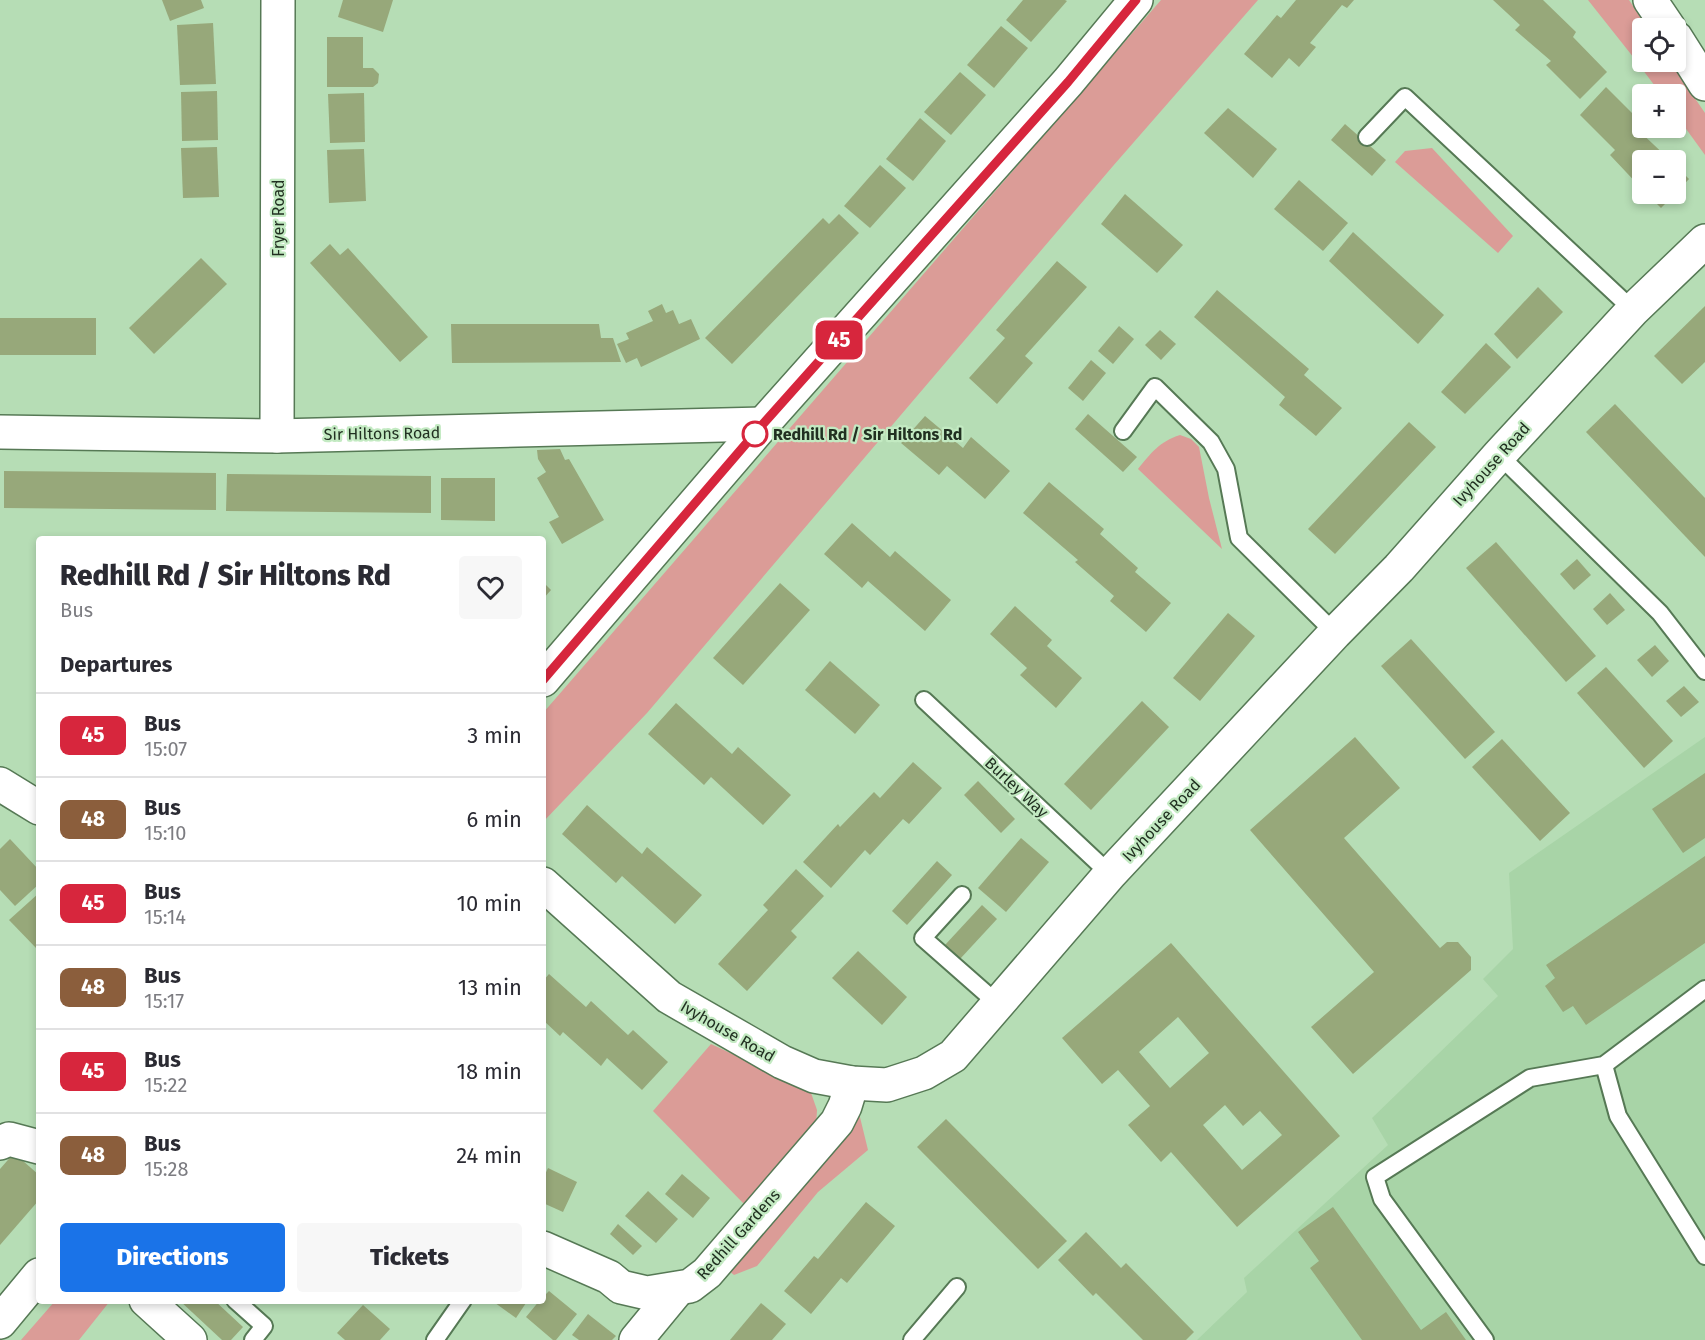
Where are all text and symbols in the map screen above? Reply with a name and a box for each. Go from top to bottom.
map controls [1632,18,1686,204]
button: locate [1632,18,1686,72]
button: + [1632,84,1686,138]
button: − [1632,150,1686,204]
street label: Fryer Road [269,179,288,257]
line badge: 45 [812,320,866,360]
text: 45 [828,327,850,353]
street label: Ivyhouse Road [1449,419,1534,510]
marker: Redhill Rd / Sir Hiltons Rd [742,421,768,447]
street label: Sir Hiltons Road [324,423,440,444]
place label: Redhill Rd / Sir Hiltons Rd [773,425,962,444]
button: heart [459,556,522,619]
text: Redhill Rd / Sir Hiltons Rd [60,559,391,592]
text: Bus [60,598,93,622]
text: Departures [60,651,172,678]
text: Bus [144,710,181,737]
text: 45 [82,722,104,748]
text: 3 min [467,722,522,749]
text: 15:07 [144,737,187,761]
street label: Burley Way [981,753,1052,822]
street label: Ivyhouse Road [1118,775,1204,866]
text: Bus [144,794,181,821]
text: 48 [81,806,105,832]
text: 6 min [466,806,522,833]
text: 15:10 [144,821,187,845]
text: Bus [144,878,181,905]
text: 45 [82,890,104,916]
text: 10 min [456,890,522,917]
text: 15:14 [144,905,186,929]
text: Bus [144,962,181,989]
text: 48 [81,974,105,1000]
text: 13 min [458,974,522,1001]
text: 15:17 [144,989,184,1013]
street label: Ivyhouse Road [677,997,778,1066]
text: Bus [144,1046,181,1073]
text: 45 [82,1058,104,1084]
text: 18 min [457,1058,522,1085]
text: 15:22 [144,1073,187,1097]
text: Bus [144,1130,181,1157]
text: 48 [81,1142,105,1168]
text: 24 min [456,1142,522,1169]
text: 15:28 [144,1157,188,1181]
street label: Redhill Gardens [693,1185,784,1283]
button: Directions [60,1223,285,1292]
button: Tickets [297,1223,522,1292]

